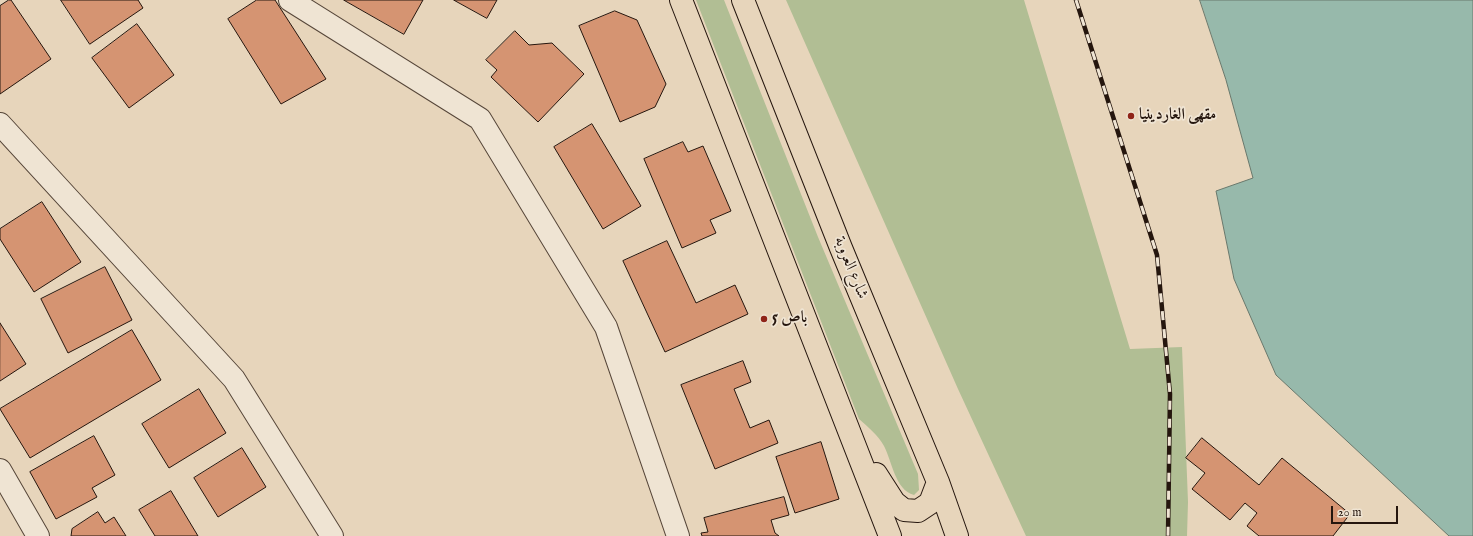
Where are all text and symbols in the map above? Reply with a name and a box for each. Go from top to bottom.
place label: مقهى الغاردينيا [1139,106,1216,126]
marker: مقهى الغاردينيا [1126,111,1136,121]
street label: شارع العروبة [829,234,871,302]
place label: باص 5 [772,309,807,329]
marker: باص 5 [759,314,769,324]
scale bar [1333,498,1400,524]
text: 20 m [1338,505,1361,520]

